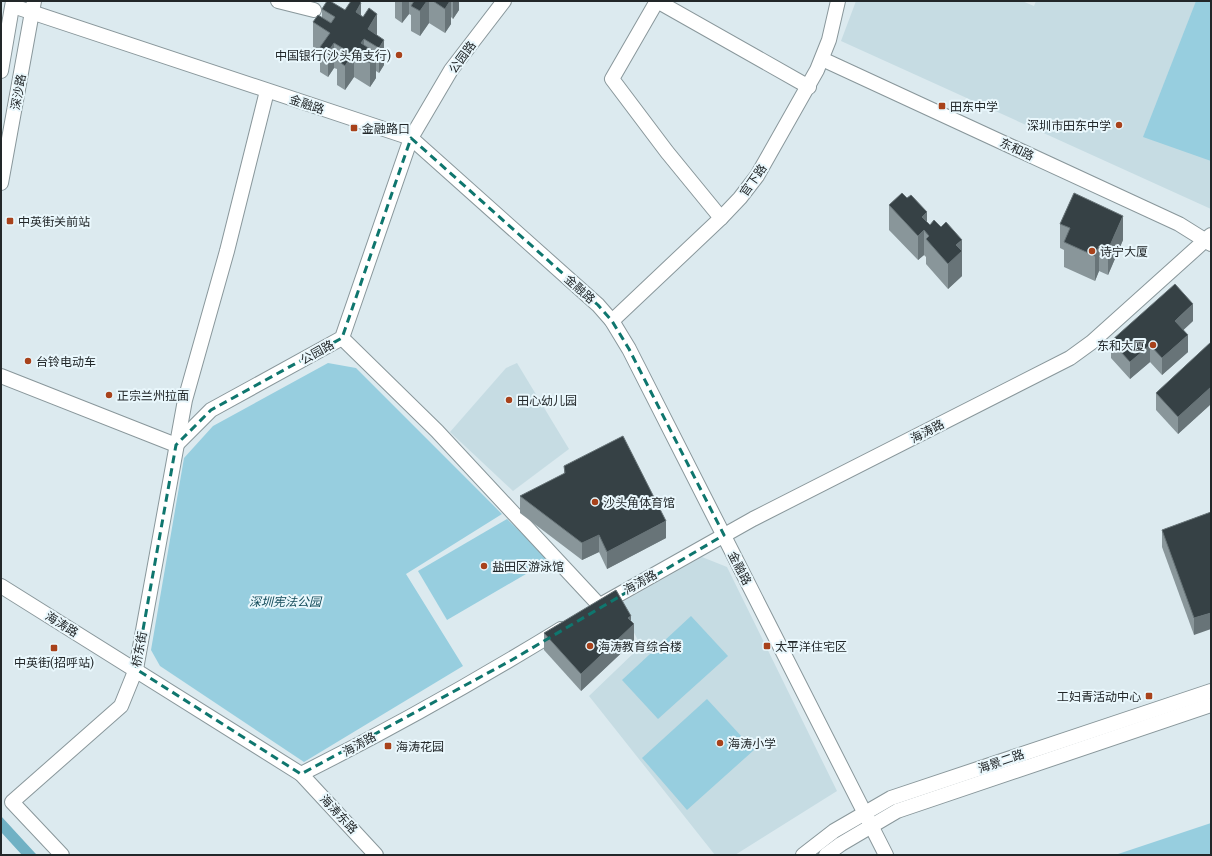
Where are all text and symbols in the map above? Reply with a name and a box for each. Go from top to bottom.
street label: 公园路 [445,38,479,76]
place label: 中国银行(沙头角支行) [275,48,391,63]
marker: 中国银行(沙头角支行) [394,50,404,60]
street label: 深沙路 [7,73,29,111]
street label: 金融路 [288,91,326,117]
place label: 田东中学 [950,99,998,114]
marker: 田东中学 [937,101,947,111]
place label: 深圳市田东中学 [1027,118,1111,133]
marker: 深圳市田东中学 [1114,120,1124,130]
place label: 金融路口 [362,121,410,136]
marker: 金融路口 [349,123,359,133]
street label: 东和路 [998,135,1036,163]
street label: 官下路 [737,161,769,199]
place label: 中英街关前站 [18,214,90,229]
marker: 中英街关前站 [5,216,15,226]
place label: 诗宁大厦 [1100,244,1148,259]
marker: 诗宁大厦 [1087,246,1097,256]
street label: 金融路 [562,271,598,307]
street label: 公园路 [298,337,336,367]
place label: 东和大厦 [1097,338,1145,353]
marker: 东和大厦 [1148,340,1158,350]
place label: 台铃电动车 [36,354,96,369]
marker: 台铃电动车 [23,356,33,366]
place label: 正宗兰州拉面 [117,388,189,403]
marker: 正宗兰州拉面 [104,390,114,400]
place label: 田心幼儿园 [517,393,577,408]
marker: 田心幼儿园 [504,395,514,405]
street label: 海涛路 [908,416,946,446]
place label: 沙头角体育馆 [603,495,675,510]
marker: 沙头角体育馆 [590,497,600,507]
street label: 金融路 [725,549,755,587]
place label: 盐田区游泳馆 [492,559,564,574]
marker: 盐田区游泳馆 [479,561,489,571]
street label: 海涛路 [621,567,659,597]
park label: 深圳宪法公园 [249,594,323,609]
street label: 海涛路 [43,608,81,640]
street label: 桥东街 [128,630,150,668]
place label: 海涛教育综合楼 [598,639,682,654]
place label: 太平洋住宅区 [775,639,847,654]
marker: 海涛教育综合楼 [585,641,595,651]
marker: 太平洋住宅区 [762,641,772,651]
marker: 中英街(招呼站) [49,643,59,653]
place label: 中英街(招呼站) [14,655,94,670]
place label: 工妇青活动中心 [1057,689,1141,704]
marker: 工妇青活动中心 [1144,691,1154,701]
street label: 海涛路 [340,729,378,759]
place label: 海涛小学 [728,736,776,751]
marker: 海涛小学 [715,738,725,748]
place label: 海涛花园 [396,739,444,754]
marker: 海涛花园 [383,741,393,751]
street label: 海景二路 [976,746,1026,776]
street label: 海涛东路 [317,791,361,837]

